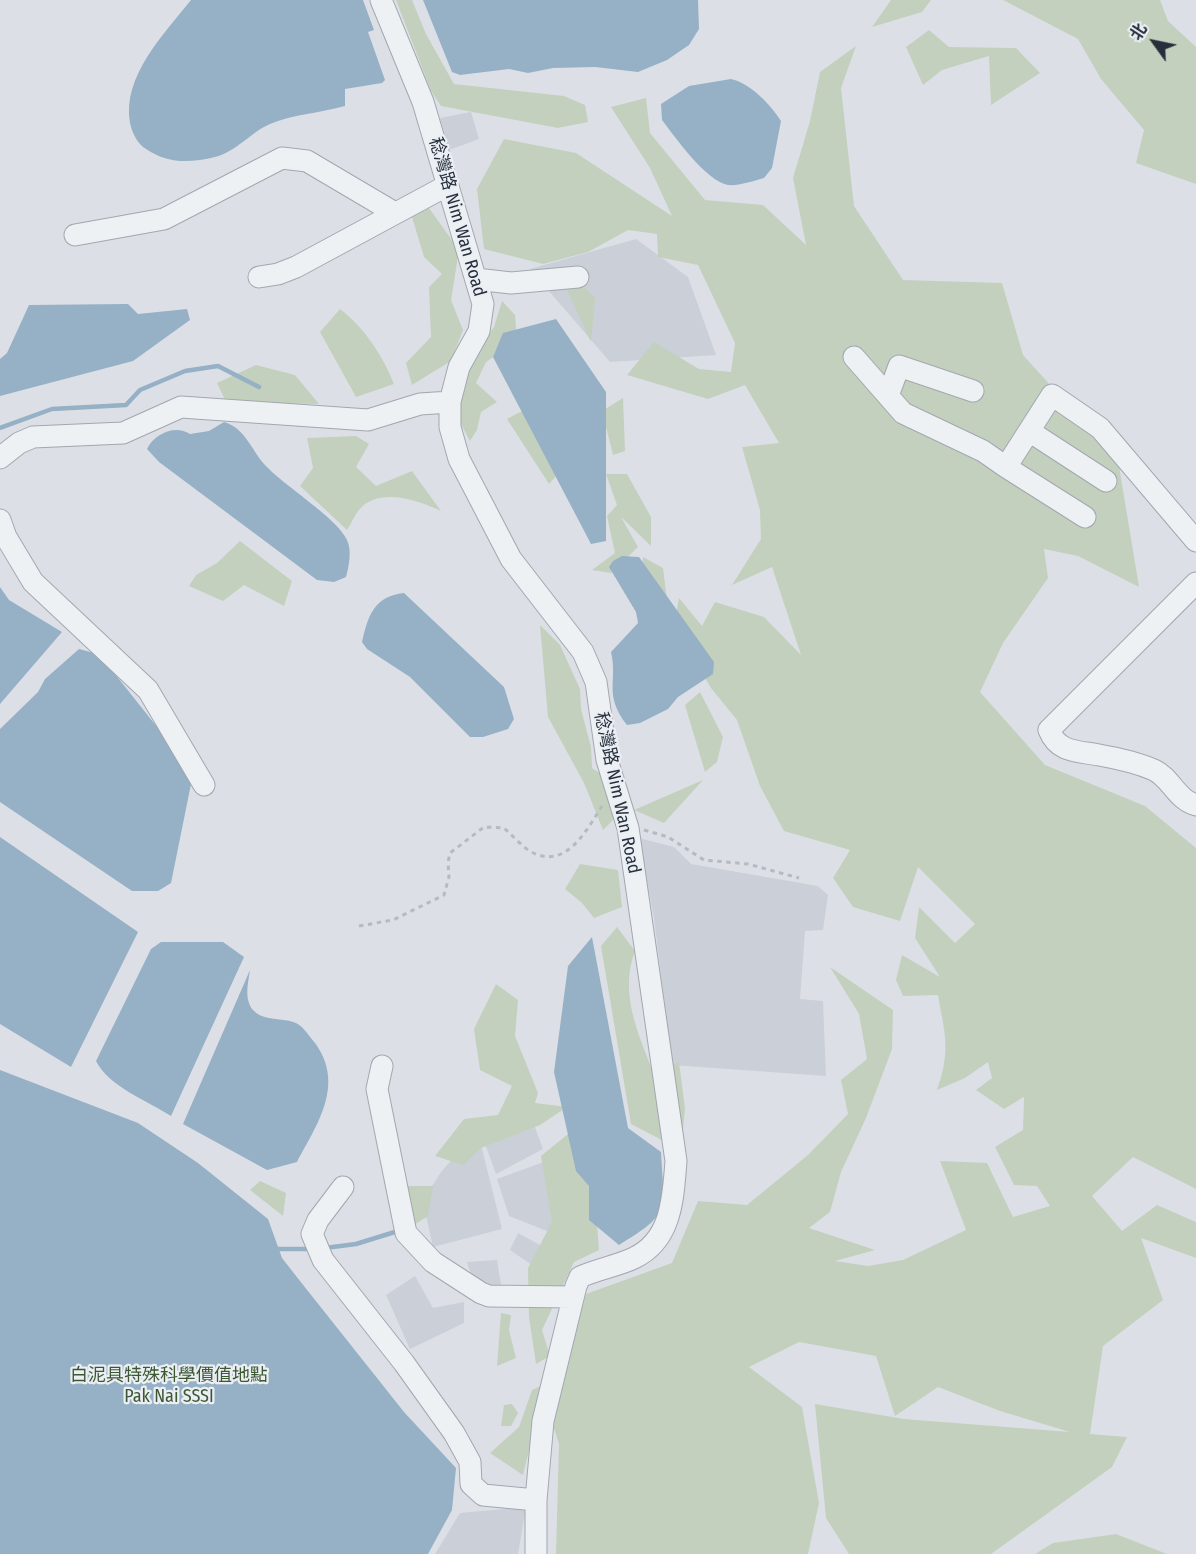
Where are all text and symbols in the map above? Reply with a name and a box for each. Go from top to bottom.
north arrow [1124,12,1184,72]
text: 北 [1126,20,1151,44]
street label: 稔灣路 Nim Wan Road [424,135,490,299]
street label: 稔灣路 Nim Wan Road [589,710,645,876]
park label: 白泥具特殊科學價值地點 Pak Nai SSSI [70,1365,268,1408]

